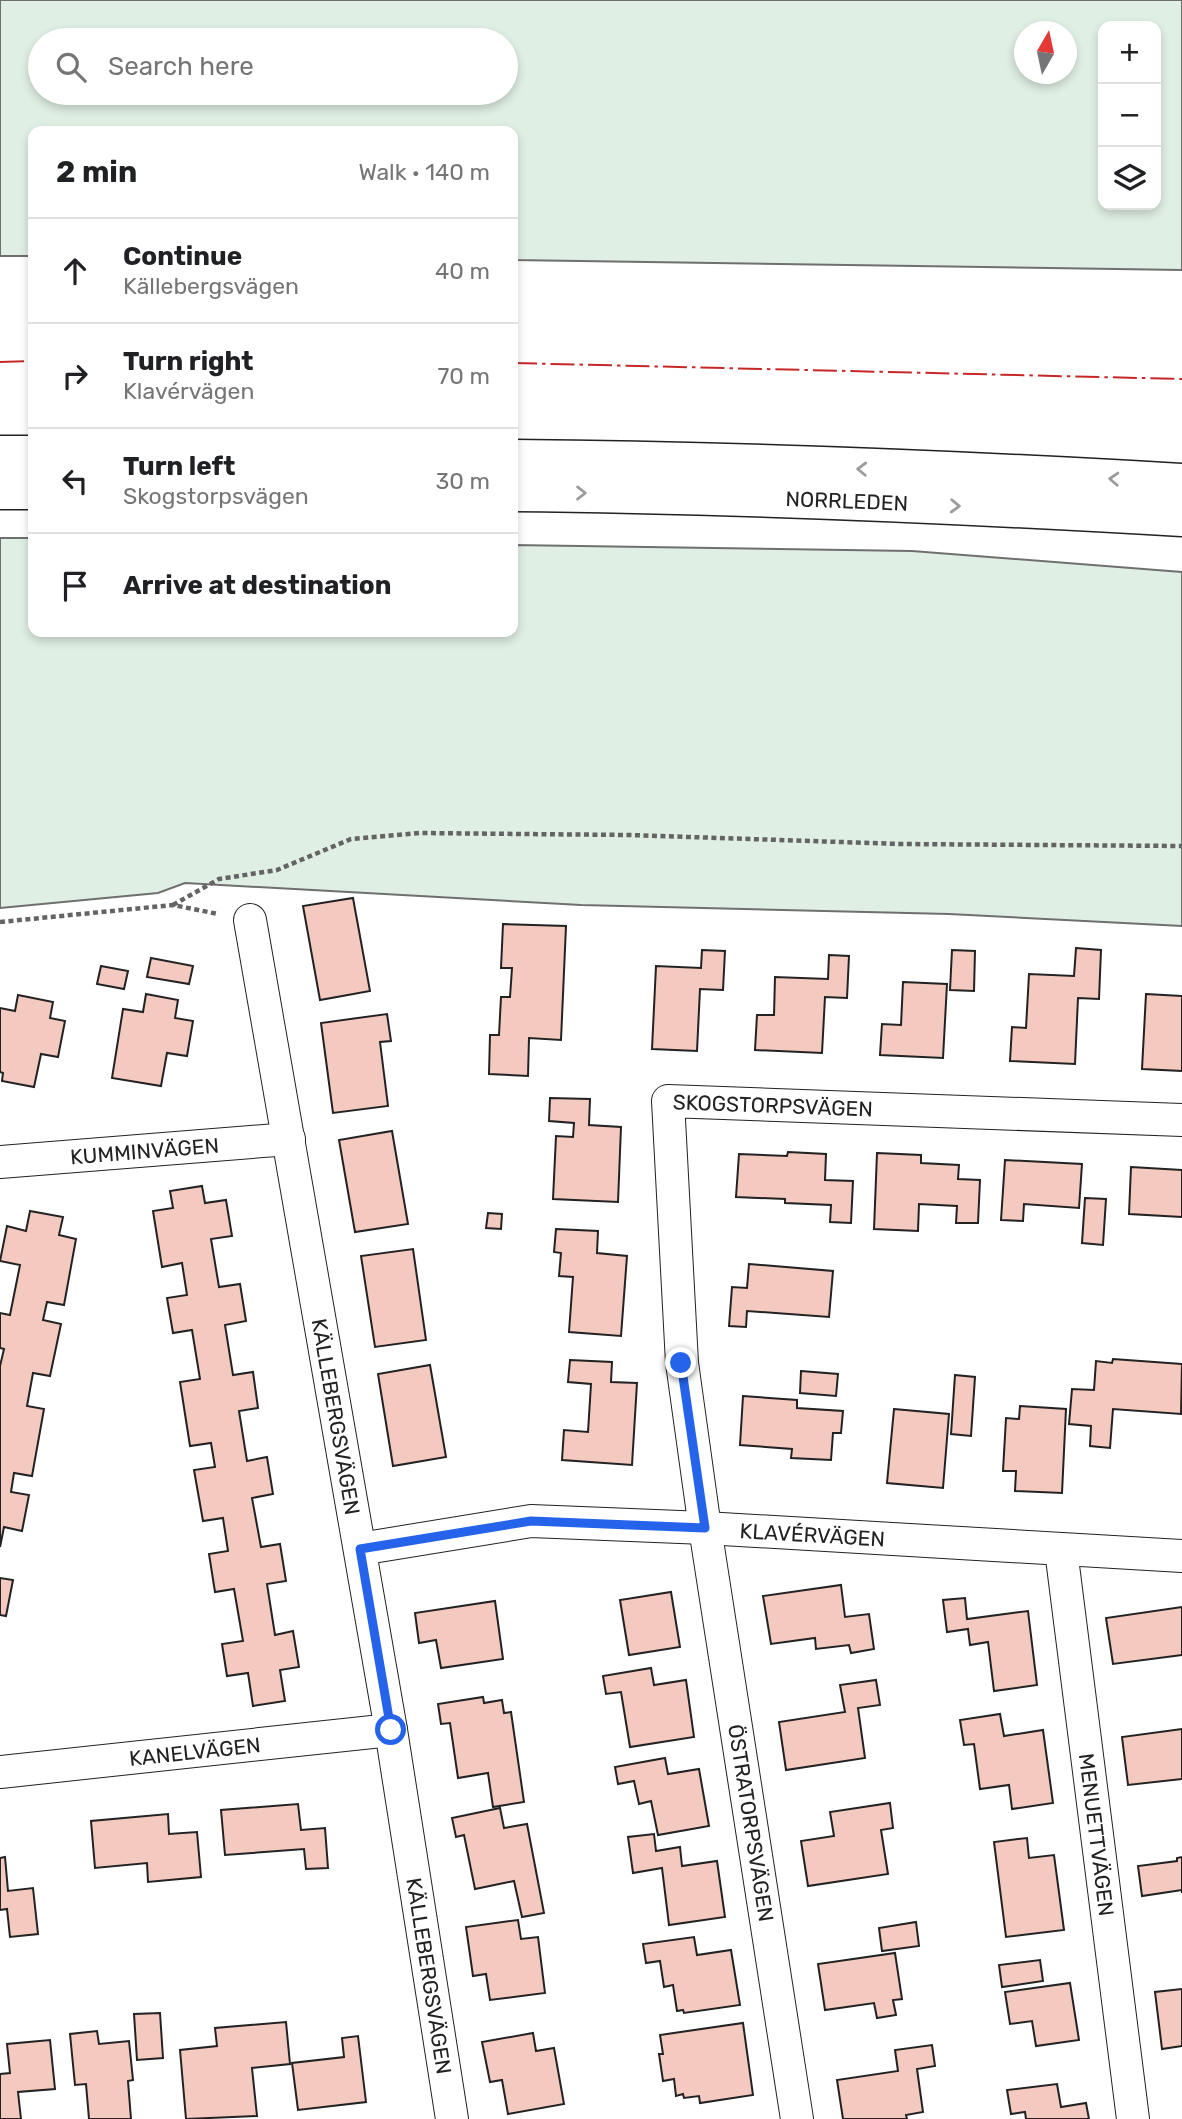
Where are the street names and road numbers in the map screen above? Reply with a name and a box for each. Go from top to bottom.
street label: NORRLEDEN [785,486,909,515]
street label: SKOGSTORPSVÄGEN [672,1089,873,1121]
street label: KUMMINVÄGEN [69,1132,220,1169]
street label: KÄLLEBERGSVÄGEN [307,1317,366,1517]
street label: KLAVÉRVÄGEN [739,1518,886,1551]
street label: ÖSTRATORPSVÄGEN [723,1722,779,1924]
street label: KANELVÄGEN [128,1732,262,1771]
street label: MENUETTVÄGEN [1074,1752,1120,1918]
street label: KÄLLEBERGSVÄGEN [402,1876,457,2076]

